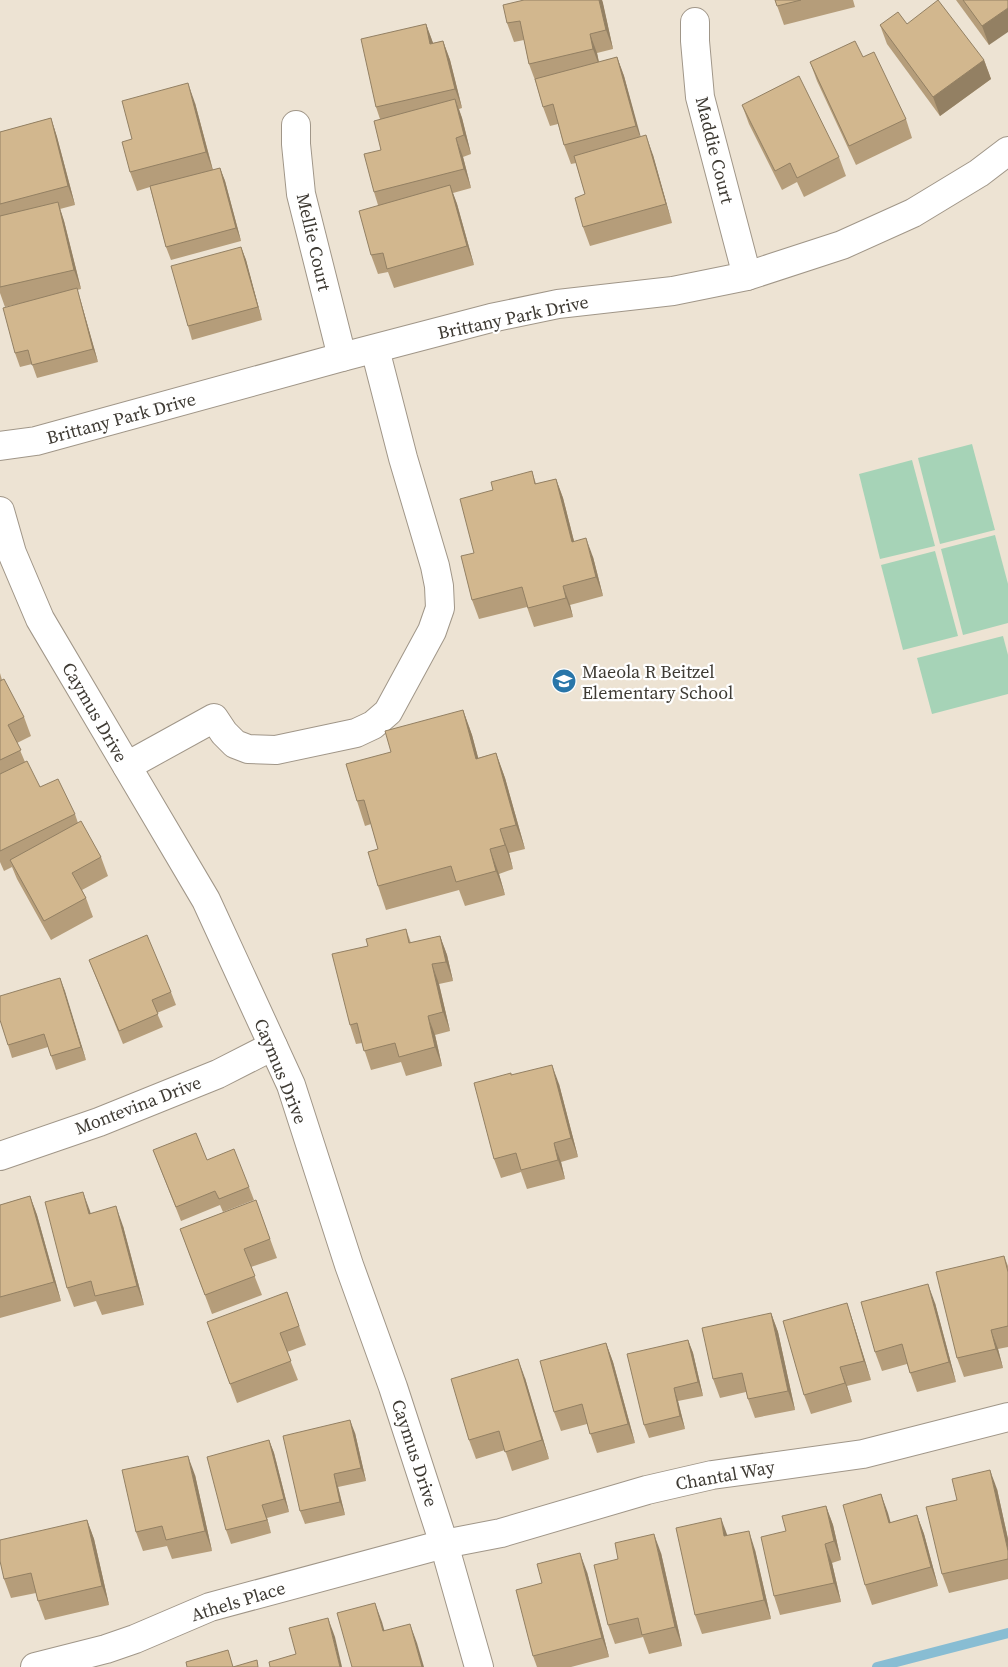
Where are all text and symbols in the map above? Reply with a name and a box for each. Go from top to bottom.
street label: Maddie Court [690,94,740,206]
street label: Mellie Court [291,191,337,294]
street label: Brittany Park Drive [435,289,591,345]
street label: Brittany Park Drive [44,386,198,450]
street label: Caymus Drive [56,657,134,767]
place label: Maeola R Beitzel Elementary School [582,659,733,705]
school or university icon: Maeola R Beitzel Elementary School [551,668,577,694]
street label: Caymus Drive [249,1015,313,1127]
street label: Montevina Drive [71,1069,205,1141]
street label: Caymus Drive [386,1396,444,1510]
street label: Chantal Way [673,1454,777,1496]
street label: Athels Place [188,1575,288,1627]

